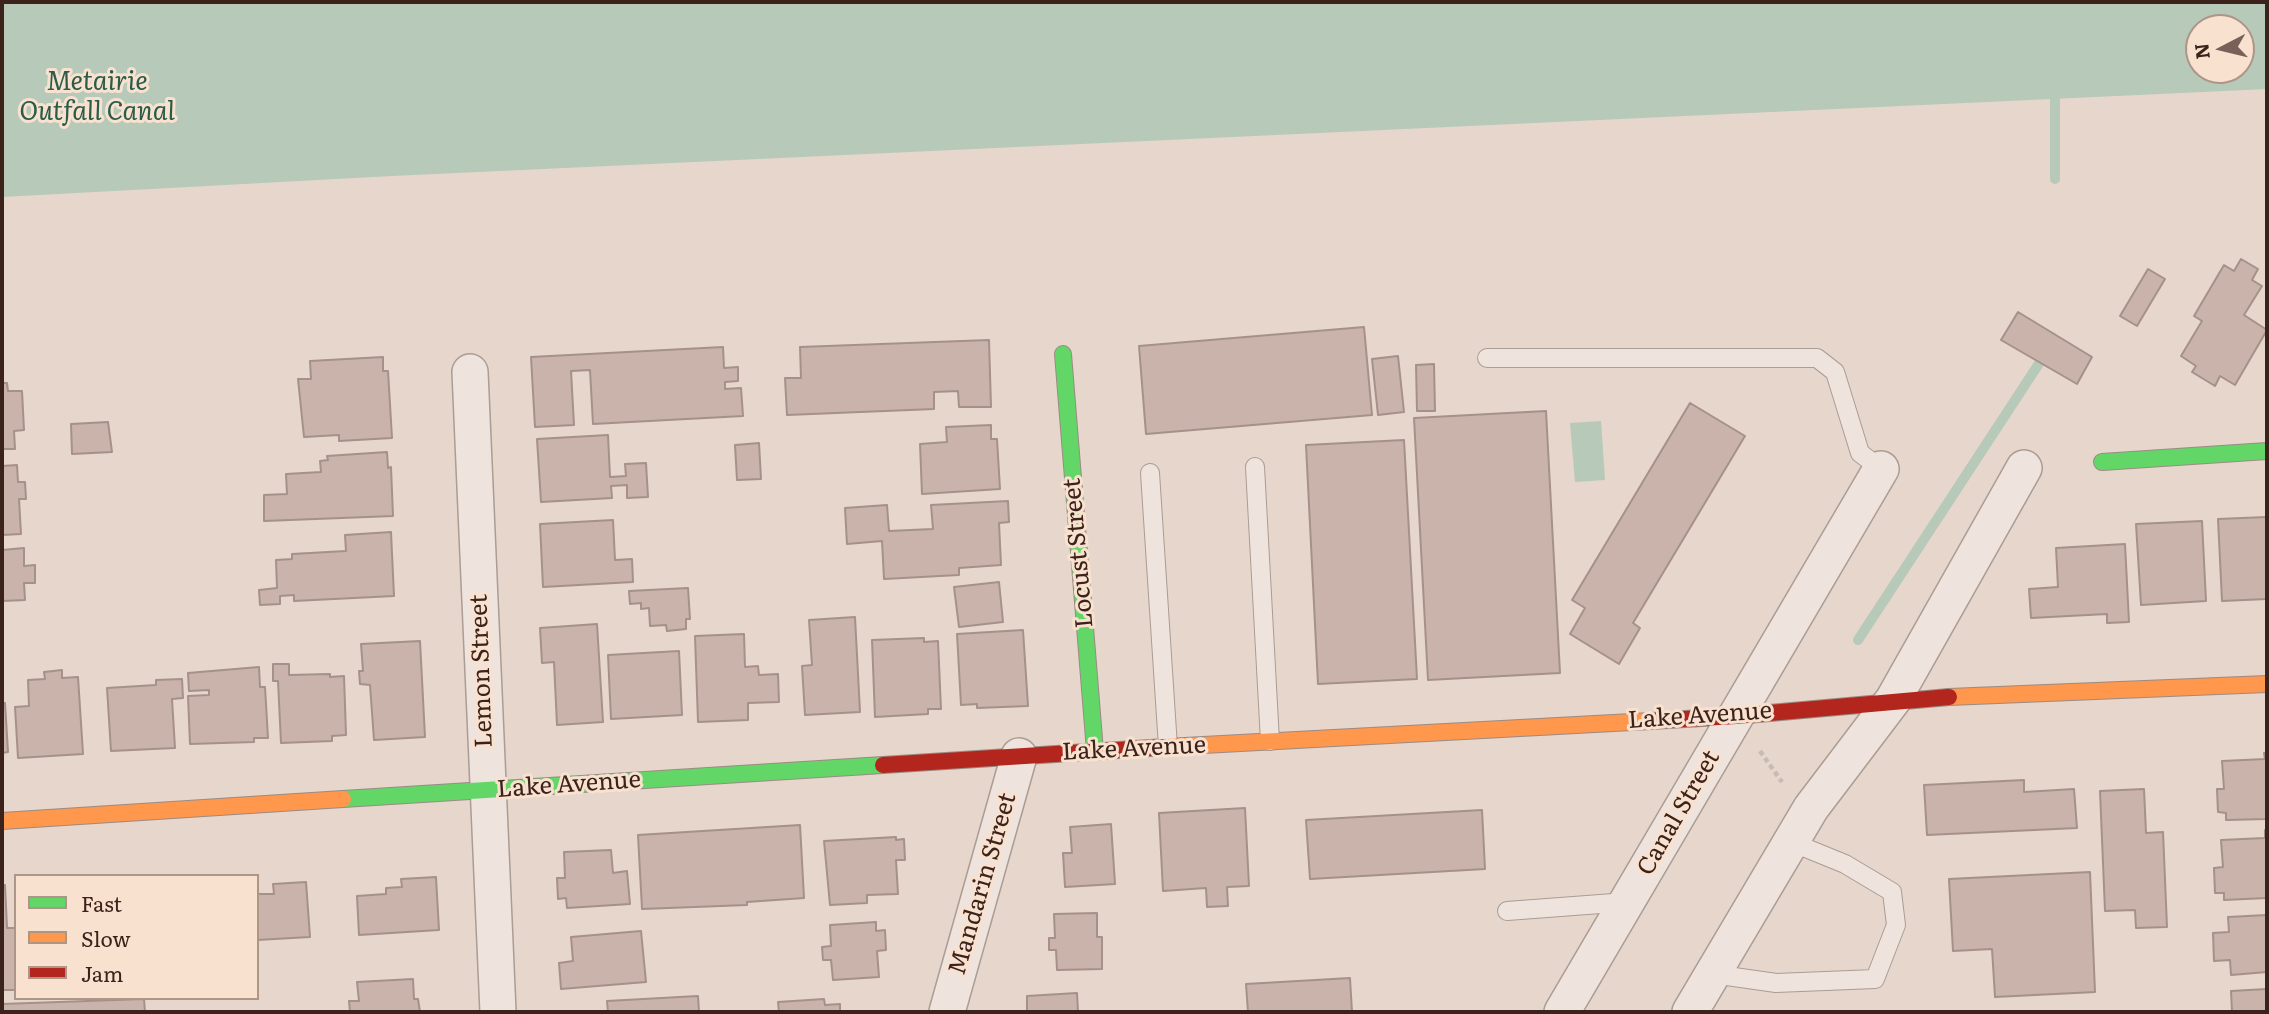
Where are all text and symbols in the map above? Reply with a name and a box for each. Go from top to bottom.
north arrow [2185,14,2255,84]
text: N [2186,42,2216,61]
water label: Metairie Outfall Canal [19,66,175,128]
street label: Locust Street [1058,477,1100,629]
street label: Lemon Street [465,594,499,748]
street label: Lake Avenue [1627,697,1773,735]
street label: Lake Avenue [1061,731,1207,767]
street label: Canal Street [1632,745,1726,881]
street label: Lake Avenue [496,766,642,804]
street label: Mandarin Street [943,790,1023,978]
legend [14,874,259,1000]
text: Fast [81,887,122,918]
text: Slow [81,922,131,953]
text: Jam [81,957,123,988]

